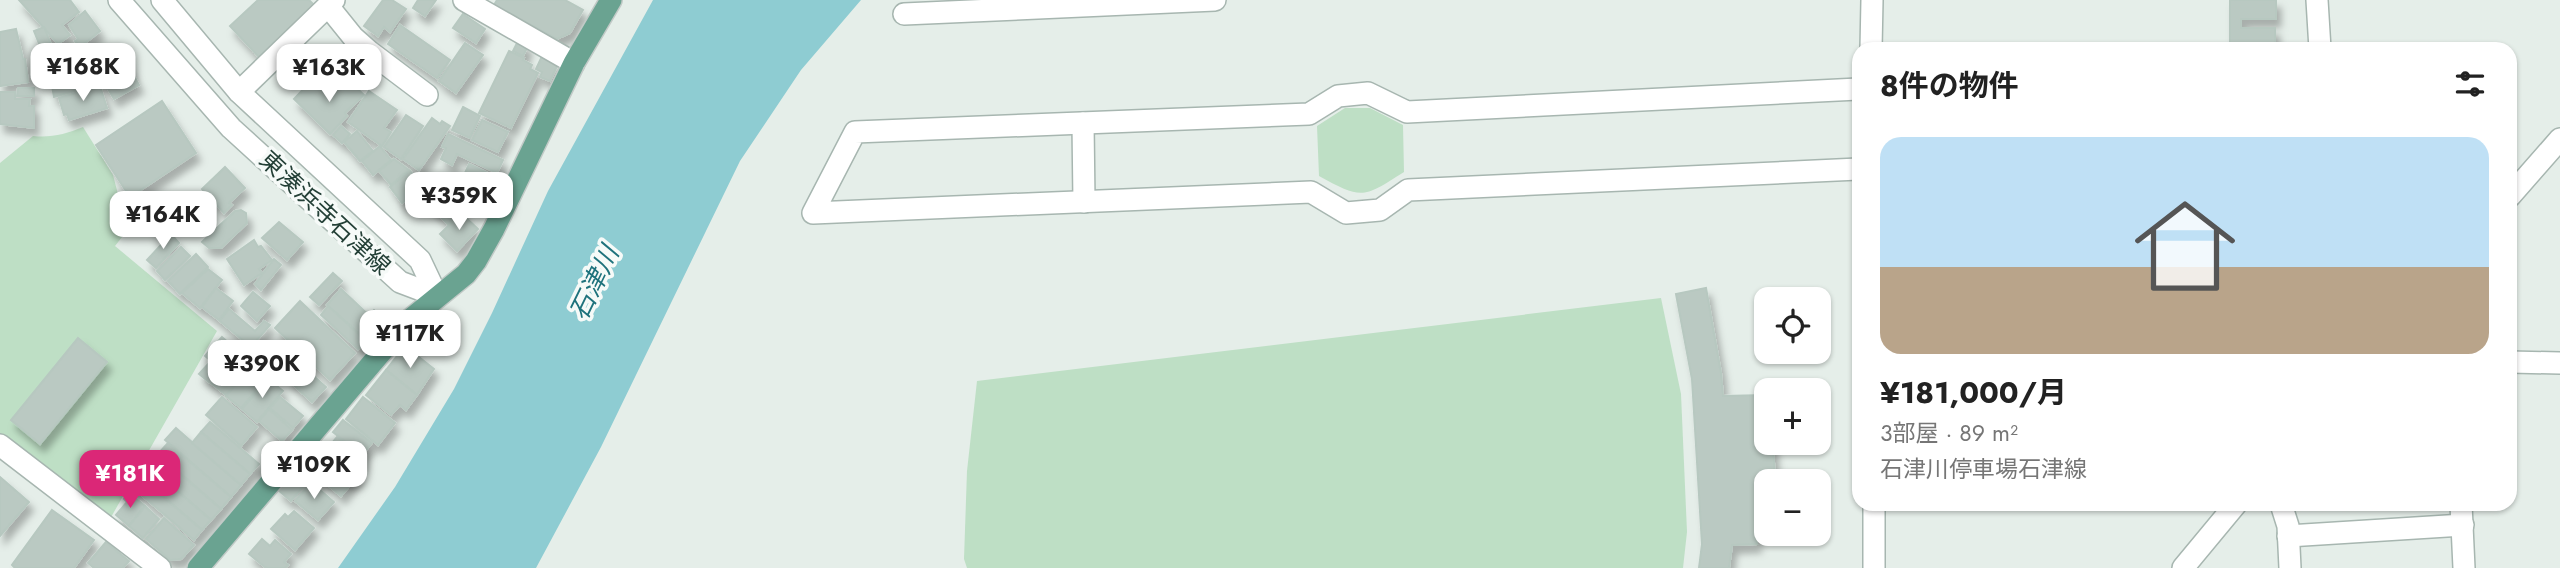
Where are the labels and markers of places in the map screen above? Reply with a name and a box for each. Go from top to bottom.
pin: ¥168K [34,43,132,103]
pin: ¥163K [280,44,378,104]
pin: ¥359K [410,173,508,232]
pin: ¥164K [114,191,212,251]
pin: ¥117K [361,310,459,370]
pin: ¥390K [213,340,311,400]
pin: ¥109K [265,442,363,501]
pin: ¥181K [81,450,179,510]

